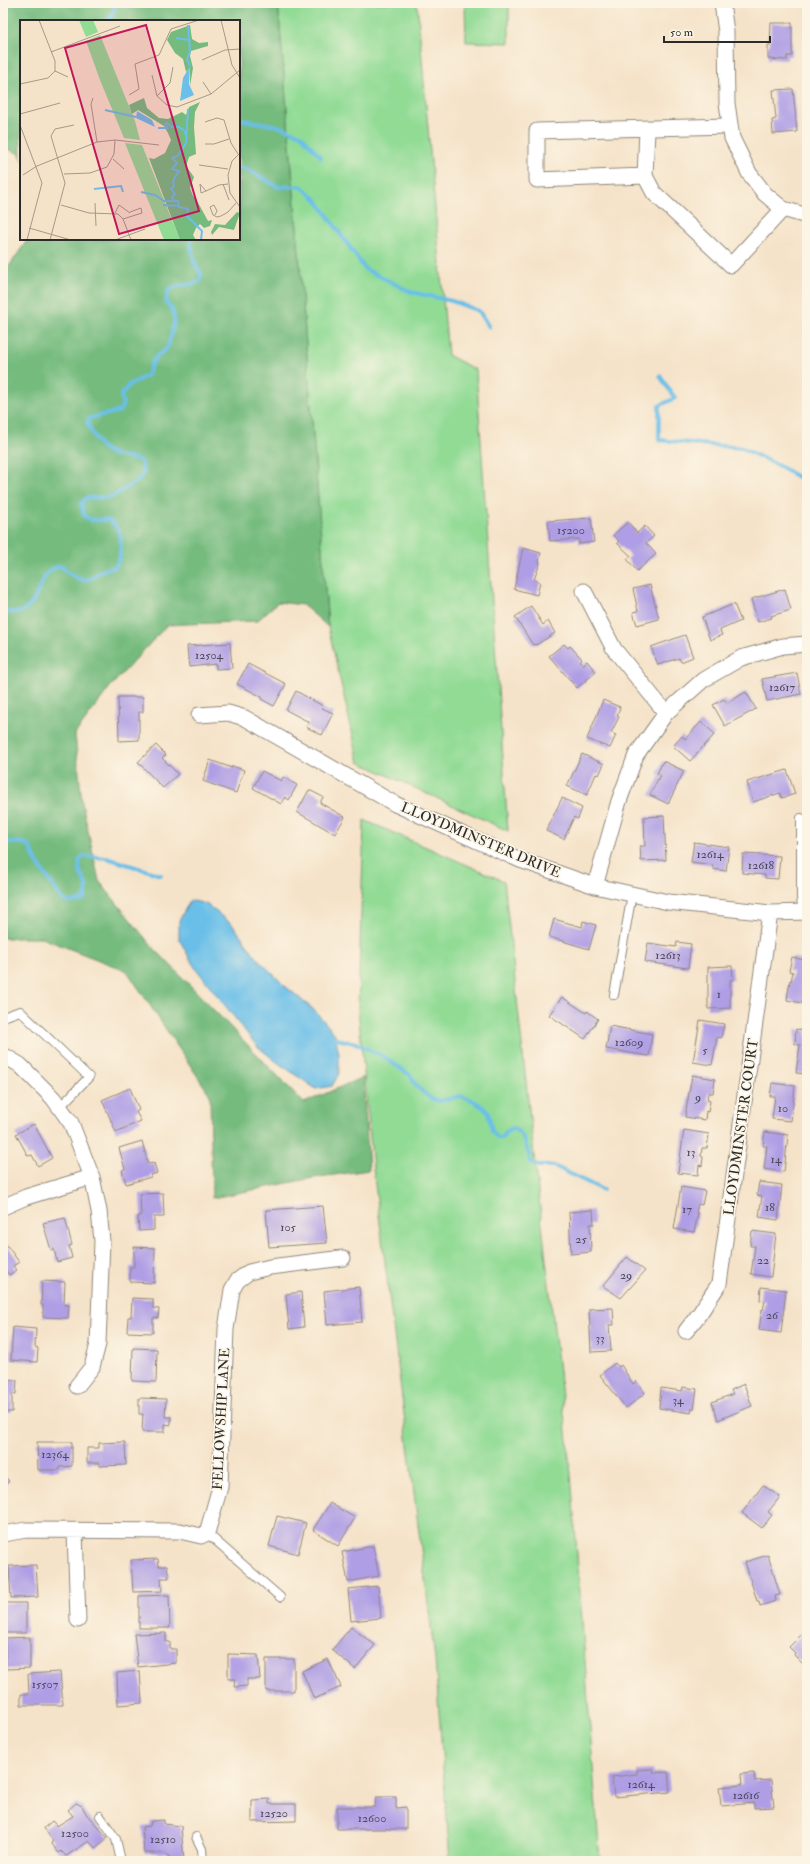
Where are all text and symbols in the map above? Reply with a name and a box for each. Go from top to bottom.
scale bar [664,18,770,44]
inset map [20,20,240,240]
text: 50 m [670,25,694,40]
house number: 15200 [557,523,585,538]
house number: 12504 [195,648,224,663]
house number: 12617 [769,680,796,695]
street label: LLOYDMINSTER DRIVE [399,799,563,881]
house number: 12614 [696,847,724,862]
house number: 12618 [748,858,775,873]
house number: 12613 [655,948,681,963]
house number: 1 [717,987,721,1002]
house number: 12609 [615,1035,643,1050]
street label: LLOYDMINSTER COURT [720,1037,762,1217]
house number: 5 [702,1043,708,1058]
house number: 9 [694,1090,701,1105]
house number: 10 [778,1101,788,1116]
house number: 13 [687,1145,695,1160]
house number: 14 [771,1152,782,1167]
house number: 18 [765,1200,775,1215]
house number: 17 [682,1202,692,1217]
house number: 105 [280,1220,297,1235]
house number: 25 [575,1232,587,1247]
house number: 22 [757,1253,769,1268]
house number: 29 [620,1268,632,1283]
house number: 26 [766,1308,779,1323]
house number: 33 [595,1331,605,1346]
street label: FELLOWSHIP LANE [209,1347,233,1491]
house number: 34 [672,1393,684,1408]
house number: 12364 [41,1447,69,1462]
house number: 15507 [32,1677,59,1692]
house number: 12614 [627,1777,655,1792]
house number: 12616 [733,1788,760,1803]
house number: 12520 [260,1806,288,1821]
house number: 12600 [358,1811,386,1826]
house number: 12500 [61,1826,89,1841]
house number: 12510 [150,1832,176,1847]

